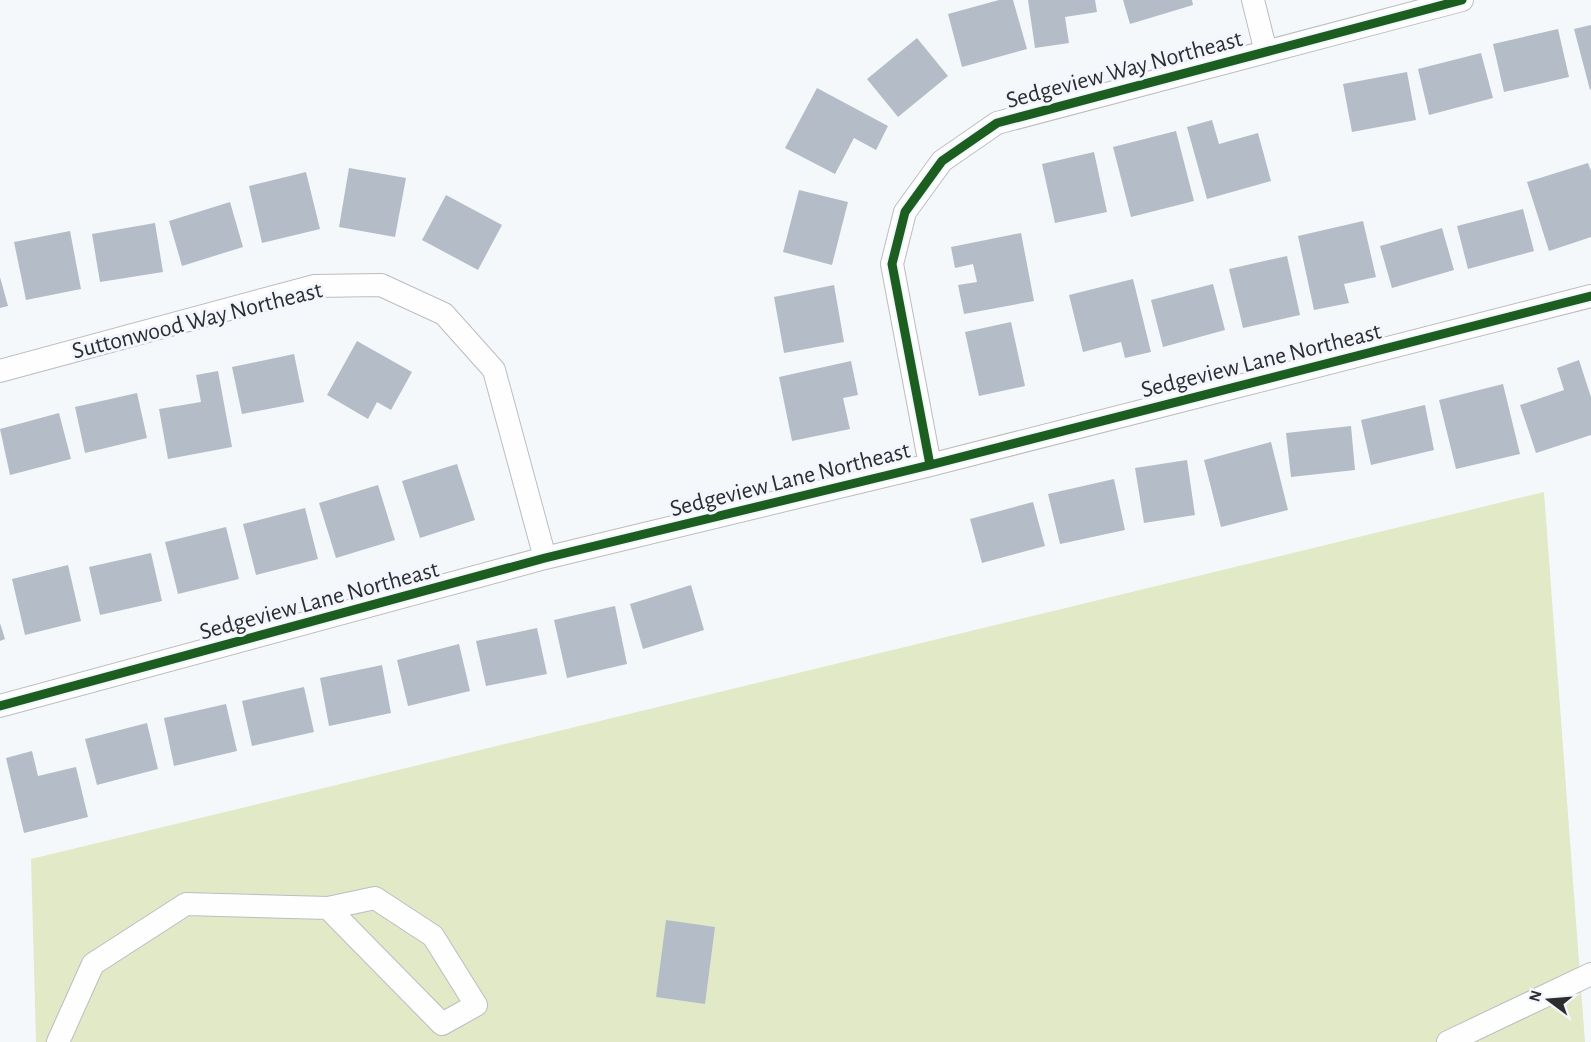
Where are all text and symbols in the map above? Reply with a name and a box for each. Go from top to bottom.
street label: Sedgeview Way Northeast [1004,27,1245,113]
street label: Suttonwood Way Northeast [70,278,325,364]
street label: Sedgeview Lane Northeast [1139,319,1384,402]
street label: Sedgeview Lane Northeast [668,438,913,521]
street label: Sedgeview Lane Northeast [197,557,442,644]
north arrow [1519,970,1579,1030]
text: N [1526,989,1545,1004]

